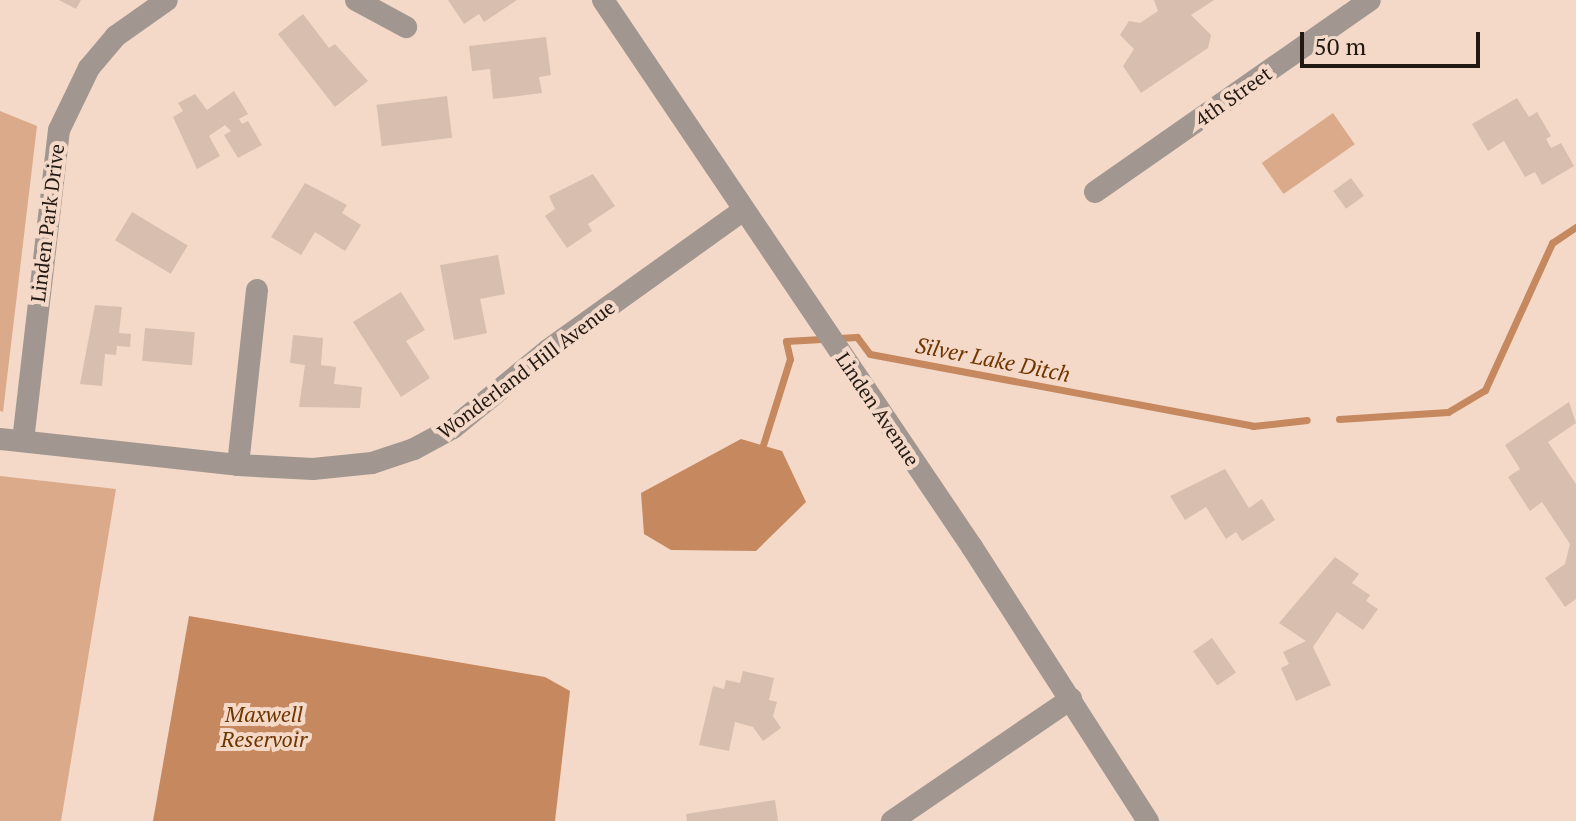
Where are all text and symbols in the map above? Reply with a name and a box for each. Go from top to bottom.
scale bar [1304,16,1484,66]
text: 50 m [1314,30,1366,62]
street label: 4th Street [1190,61,1276,131]
street label: Linden Park Drive [25,142,69,304]
street label: Wonderland Hill Avenue [432,294,620,444]
water label: Silver Lake Ditch [913,331,1073,387]
street label: Linden Avenue [831,347,925,471]
water label: Maxwell Reservoir [221,700,307,752]

